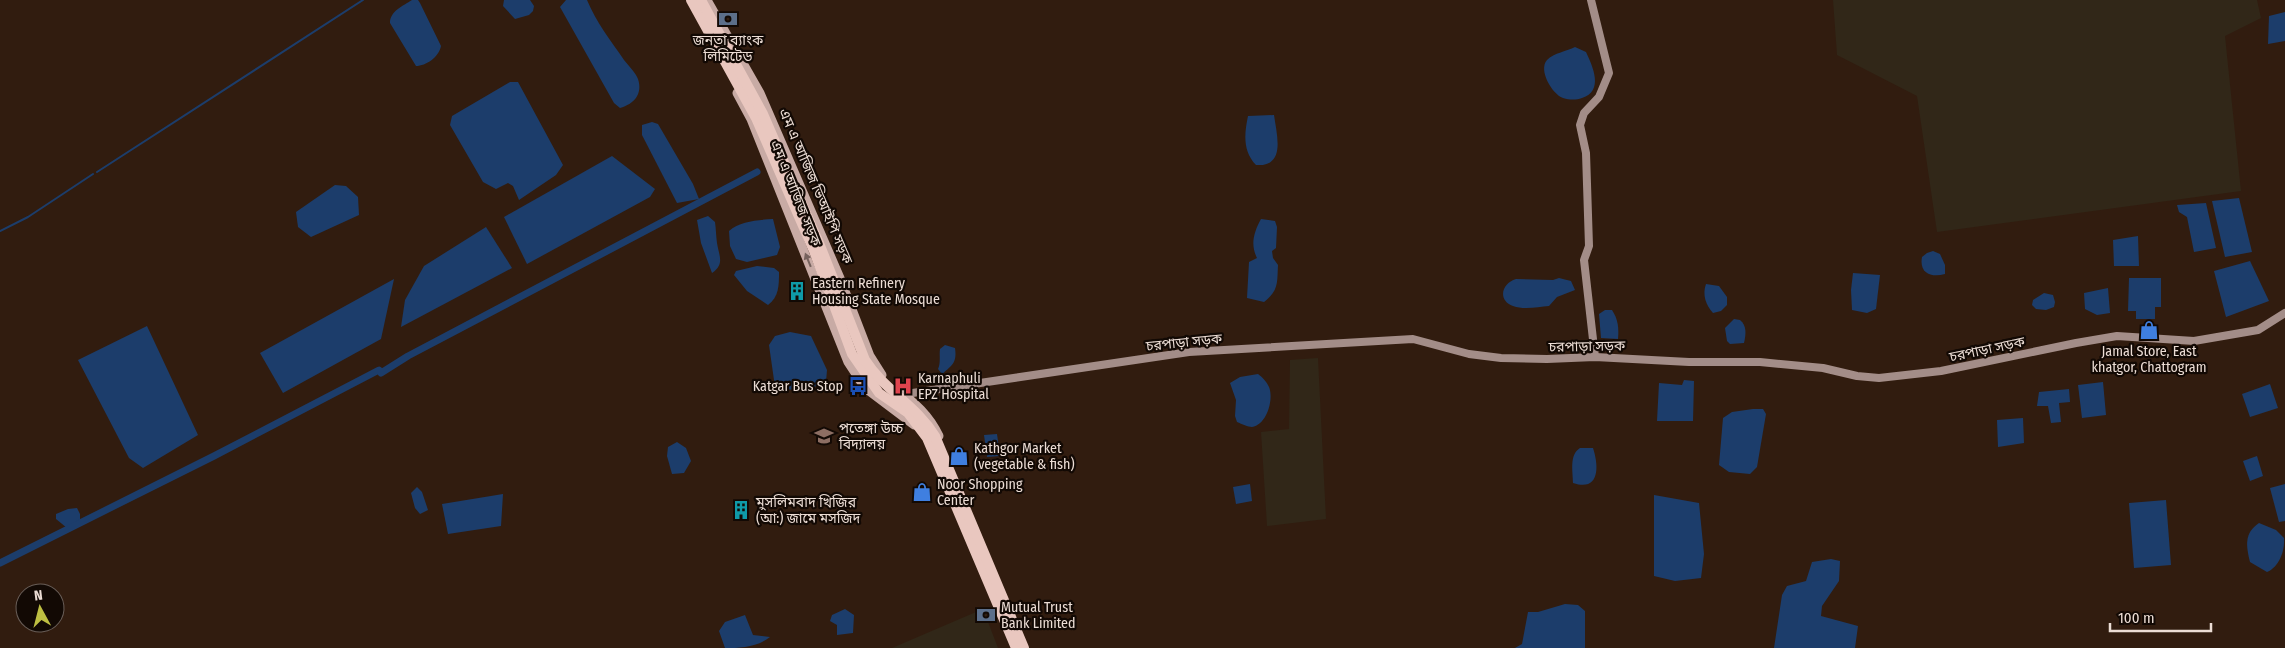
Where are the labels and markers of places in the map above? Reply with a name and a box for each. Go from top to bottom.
bank icon: জনতা ব্যাংক লিমিটেড [717,8,739,30]
place label: জনতা ব্যাংক লিমিটেড [692,32,764,65]
place label: Eastern Refinery Housing State Mosque [812,275,940,308]
building icon: Eastern Refinery Housing State Mosque [786,280,808,302]
shop icon: Jamal Store, East khatgor, Chattogram [2138,319,2160,341]
place label: Jamal Store, East khatgor, Chattogram [2091,343,2207,376]
place label: Karnaphuli EPZ Hospital [918,370,989,403]
bus stop icon: Katgar Bus Stop [847,375,869,397]
hospital icon: Karnaphuli EPZ Hospital [892,375,914,397]
place label: Katgar Bus Stop [753,378,843,395]
place label: পতেঙ্গা উচ্চ বিদ্যালয় [838,420,904,453]
school or university icon: পতেঙ্গা উচ্চ বিদ্যালয় [813,425,835,447]
place label: Kathgor Market (vegetable & fish) [974,440,1075,473]
shop icon: Kathgor Market (vegetable & fish) [948,445,970,467]
place label: Noor Shopping Center [937,476,1023,509]
shop icon: Noor Shopping Center [911,481,933,503]
place label: মুসলিমবাদ খিজির (আ:) জামে মসজিদ [755,494,861,527]
building icon: মুসলিমবাদ খিজির (আ:) জামে মসজিদ [730,499,752,521]
place label: Mutual Trust Bank Limited [1001,599,1076,632]
bank icon: Mutual Trust Bank Limited [975,604,997,626]

